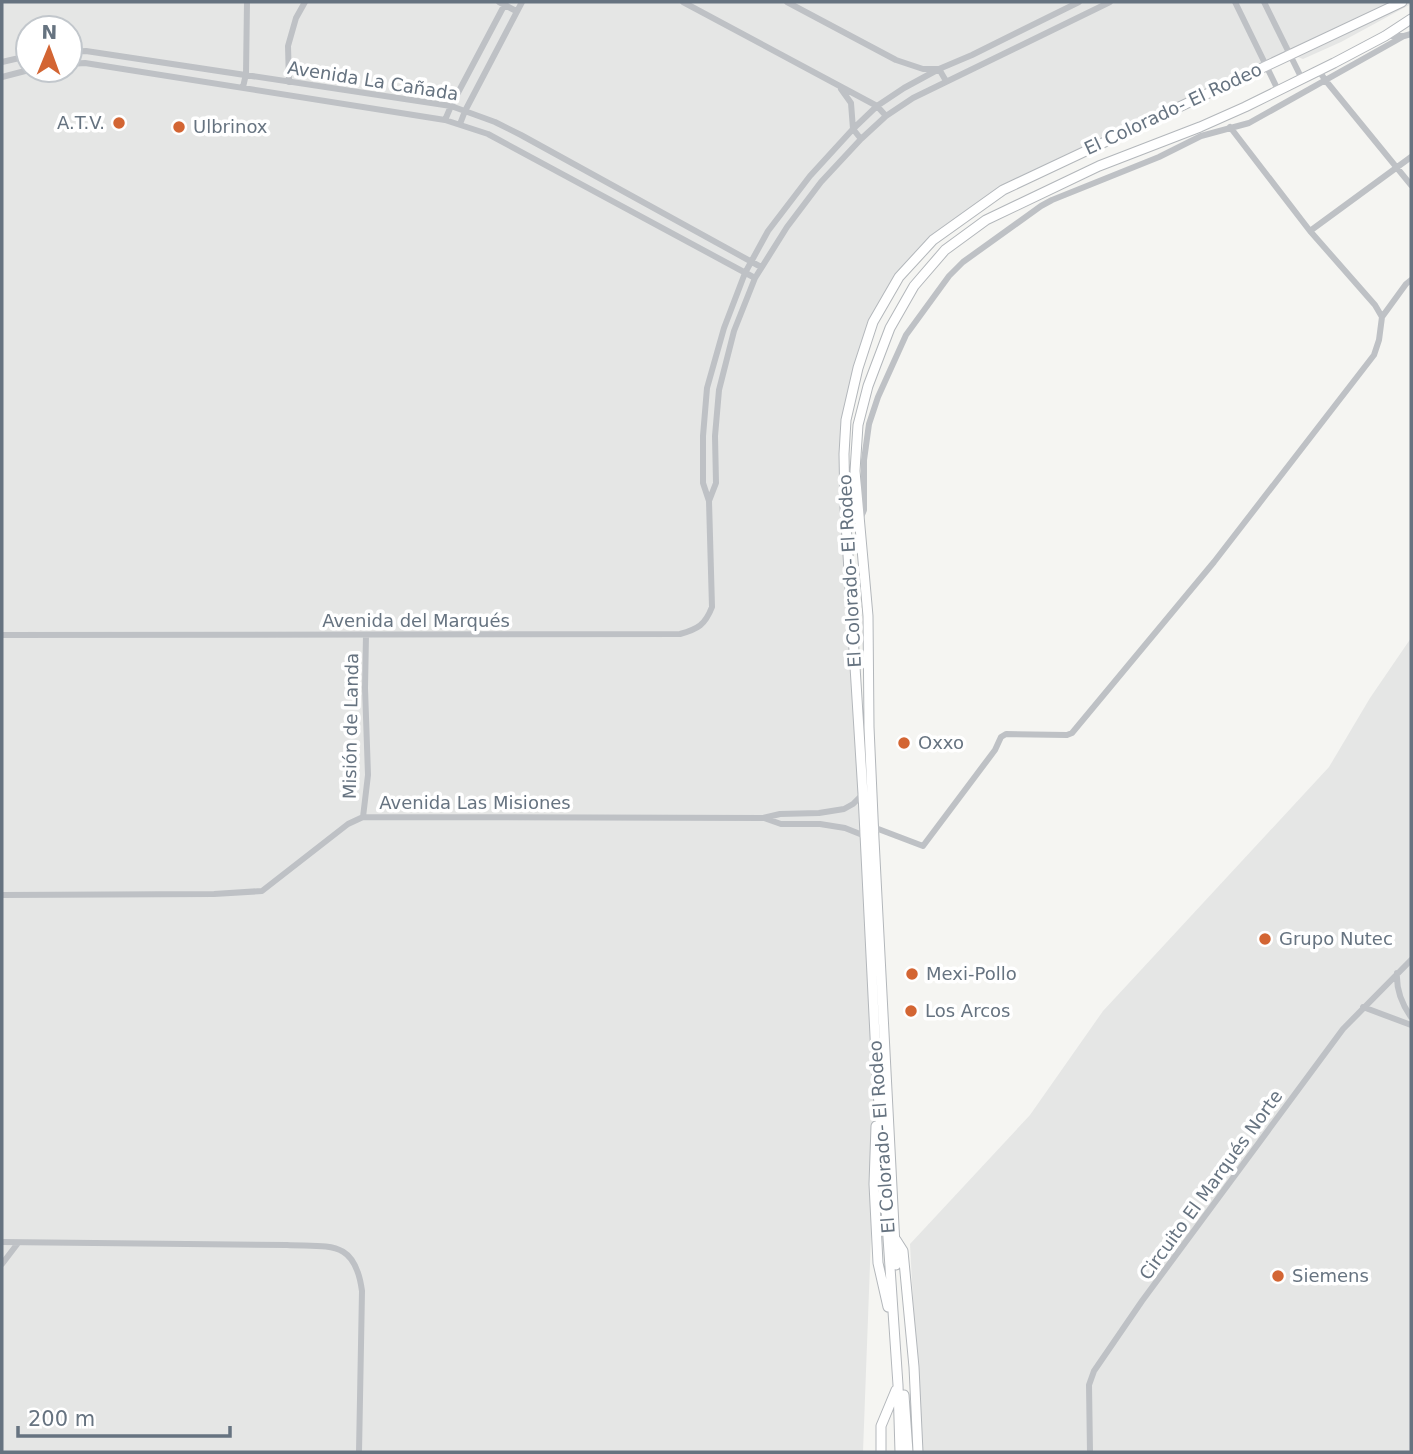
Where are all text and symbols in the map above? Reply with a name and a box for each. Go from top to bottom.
north arrow [14,14,84,84]
text: N [41,21,57,43]
street label: Avenida La Cañada [286,57,460,104]
street label: El Colorado- El Rodeo [1081,58,1265,159]
place label: A.T.V. [57,112,105,133]
marker: A.T.V. [111,115,127,131]
place label: Ulbrinox [193,116,268,137]
marker: Ulbrinox [171,119,187,135]
street label: El Colorado- El Rodeo [834,474,865,668]
street label: Avenida del Marqués [322,610,510,631]
street label: Misión de Landa [339,653,362,799]
place label: Oxxo [918,732,964,753]
marker: Oxxo [896,735,912,751]
street label: Avenida Las Misiones [379,792,571,813]
place label: Grupo Nutec [1279,928,1393,949]
marker: Grupo Nutec [1257,931,1273,947]
place label: Mexi-Pollo [926,963,1017,984]
marker: Mexi-Pollo [904,966,920,982]
place label: Los Arcos [925,1000,1010,1021]
marker: Los Arcos [903,1003,919,1019]
street label: El Colorado- El Rodeo [864,1040,899,1234]
street label: Circuito El Marqués Norte [1135,1086,1287,1284]
place label: Siemens [1292,1265,1369,1286]
marker: Siemens [1270,1268,1286,1284]
scale bar [18,1394,229,1438]
text: 200 m [28,1407,95,1431]

